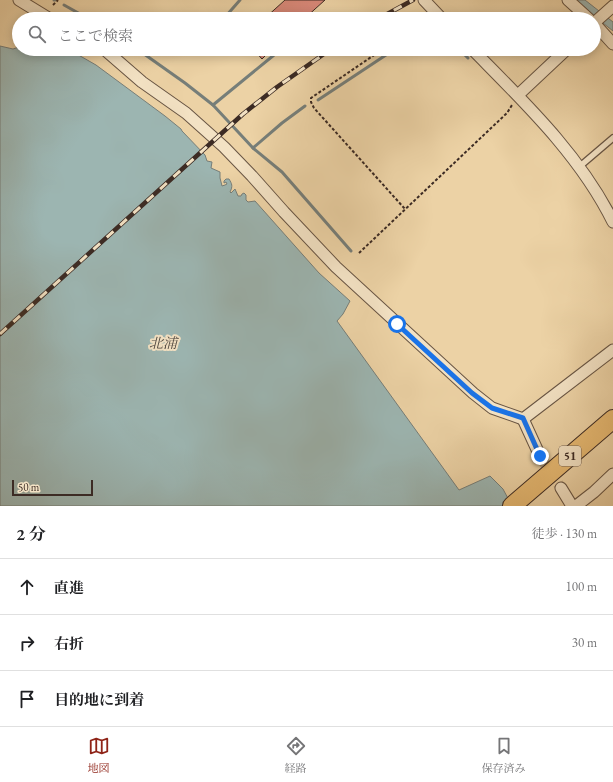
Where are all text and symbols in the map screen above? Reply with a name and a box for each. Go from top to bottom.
search box [12,12,601,56]
icon: search [26,23,48,45]
text: ここで検索 [58,26,133,45]
route start [388,315,406,333]
water label: 北浦 [149,334,179,352]
road number: 51 [559,446,581,466]
route end [531,447,549,465]
scale bar [12,478,93,497]
text: 50 m [18,480,39,494]
text: 2 分 [16,523,46,545]
text: 徒歩 · 130 m [532,525,597,542]
icon: ahead [16,576,38,598]
text: 直進 [54,578,84,597]
text: 100 m [566,578,597,595]
icon: right [16,632,38,654]
text: 右折 [54,634,84,653]
text: 30 m [572,634,597,651]
icon: arrive [16,688,38,710]
text: 目的地に到着 [54,690,144,709]
tab: 地図 [88,735,110,775]
tab: 経路 [285,735,307,775]
tab: 保存済み [482,735,526,775]

